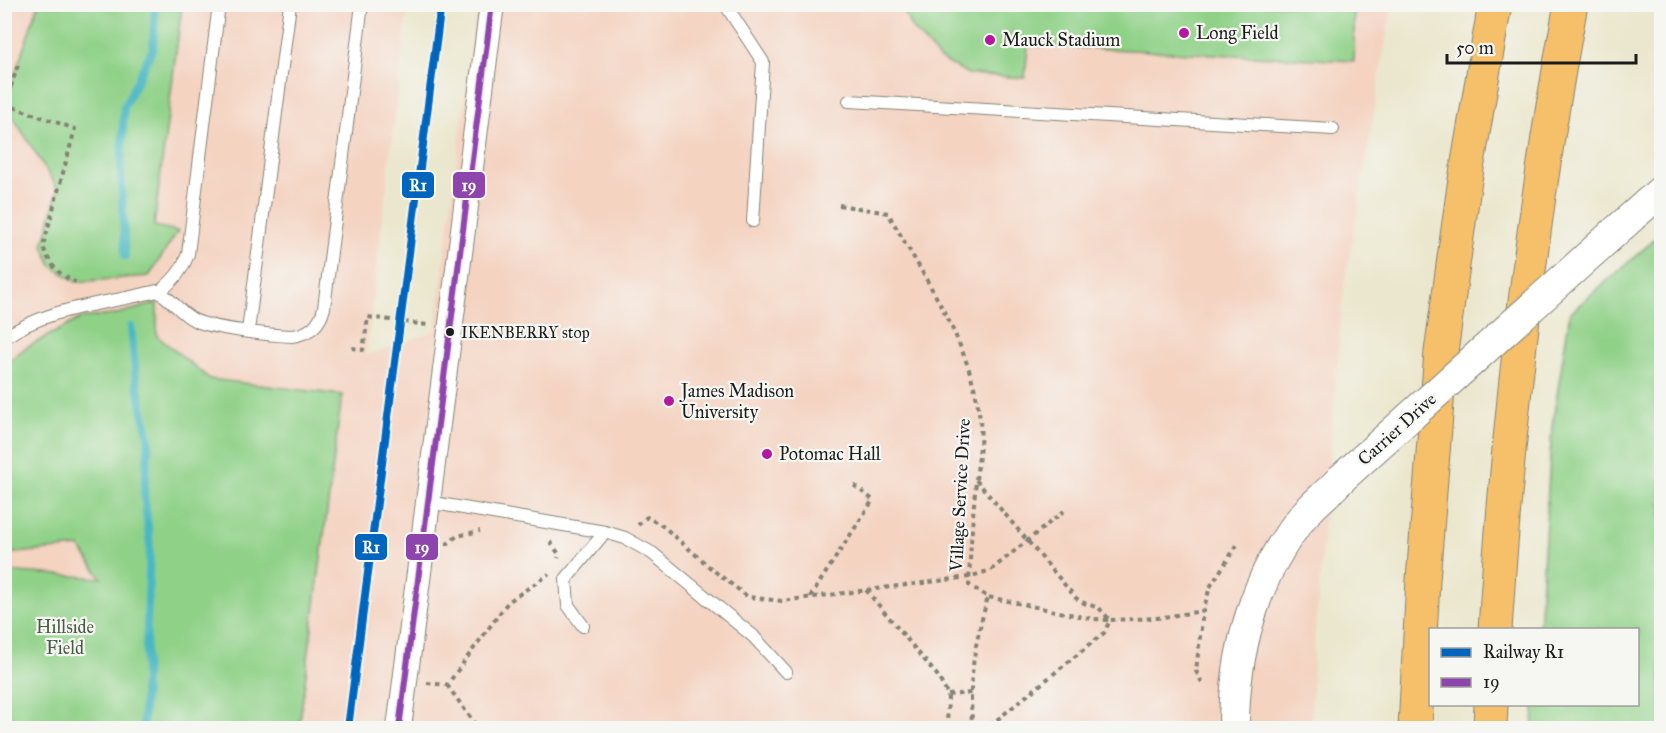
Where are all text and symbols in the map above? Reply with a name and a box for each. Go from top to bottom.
place label: Long Field [1196,22,1279,45]
marker: Long Field [1177,26,1191,40]
scale bar [1447,27,1636,65]
place label: Mauck Stadium [1002,29,1121,51]
marker: Mauck Stadium [983,33,997,47]
text: 50 m [1456,37,1494,59]
line badge: R1 [401,171,435,199]
line badge: 19 [452,171,486,199]
text: R1 [409,176,427,195]
text: 19 [462,176,476,196]
place label: IKENBERRY stop [461,323,590,342]
marker: IKENBERRY stop [444,326,456,338]
place label: James Madison University [679,380,794,423]
street label: Carrier Drive [1353,388,1441,470]
marker: James Madison University [662,394,676,408]
street label: Village Service Drive [945,418,976,573]
place label: Potomac Hall [779,443,881,465]
marker: Potomac Hall [760,447,774,461]
line badge: R1 [354,533,388,561]
line badge: 19 [405,533,439,561]
text: R1 [362,538,380,557]
text: 19 [415,538,429,558]
park label: Hillside Field [36,616,94,659]
legend [1429,628,1639,706]
text: Railway R1 [1483,641,1564,663]
text: 19 [1483,671,1500,693]

